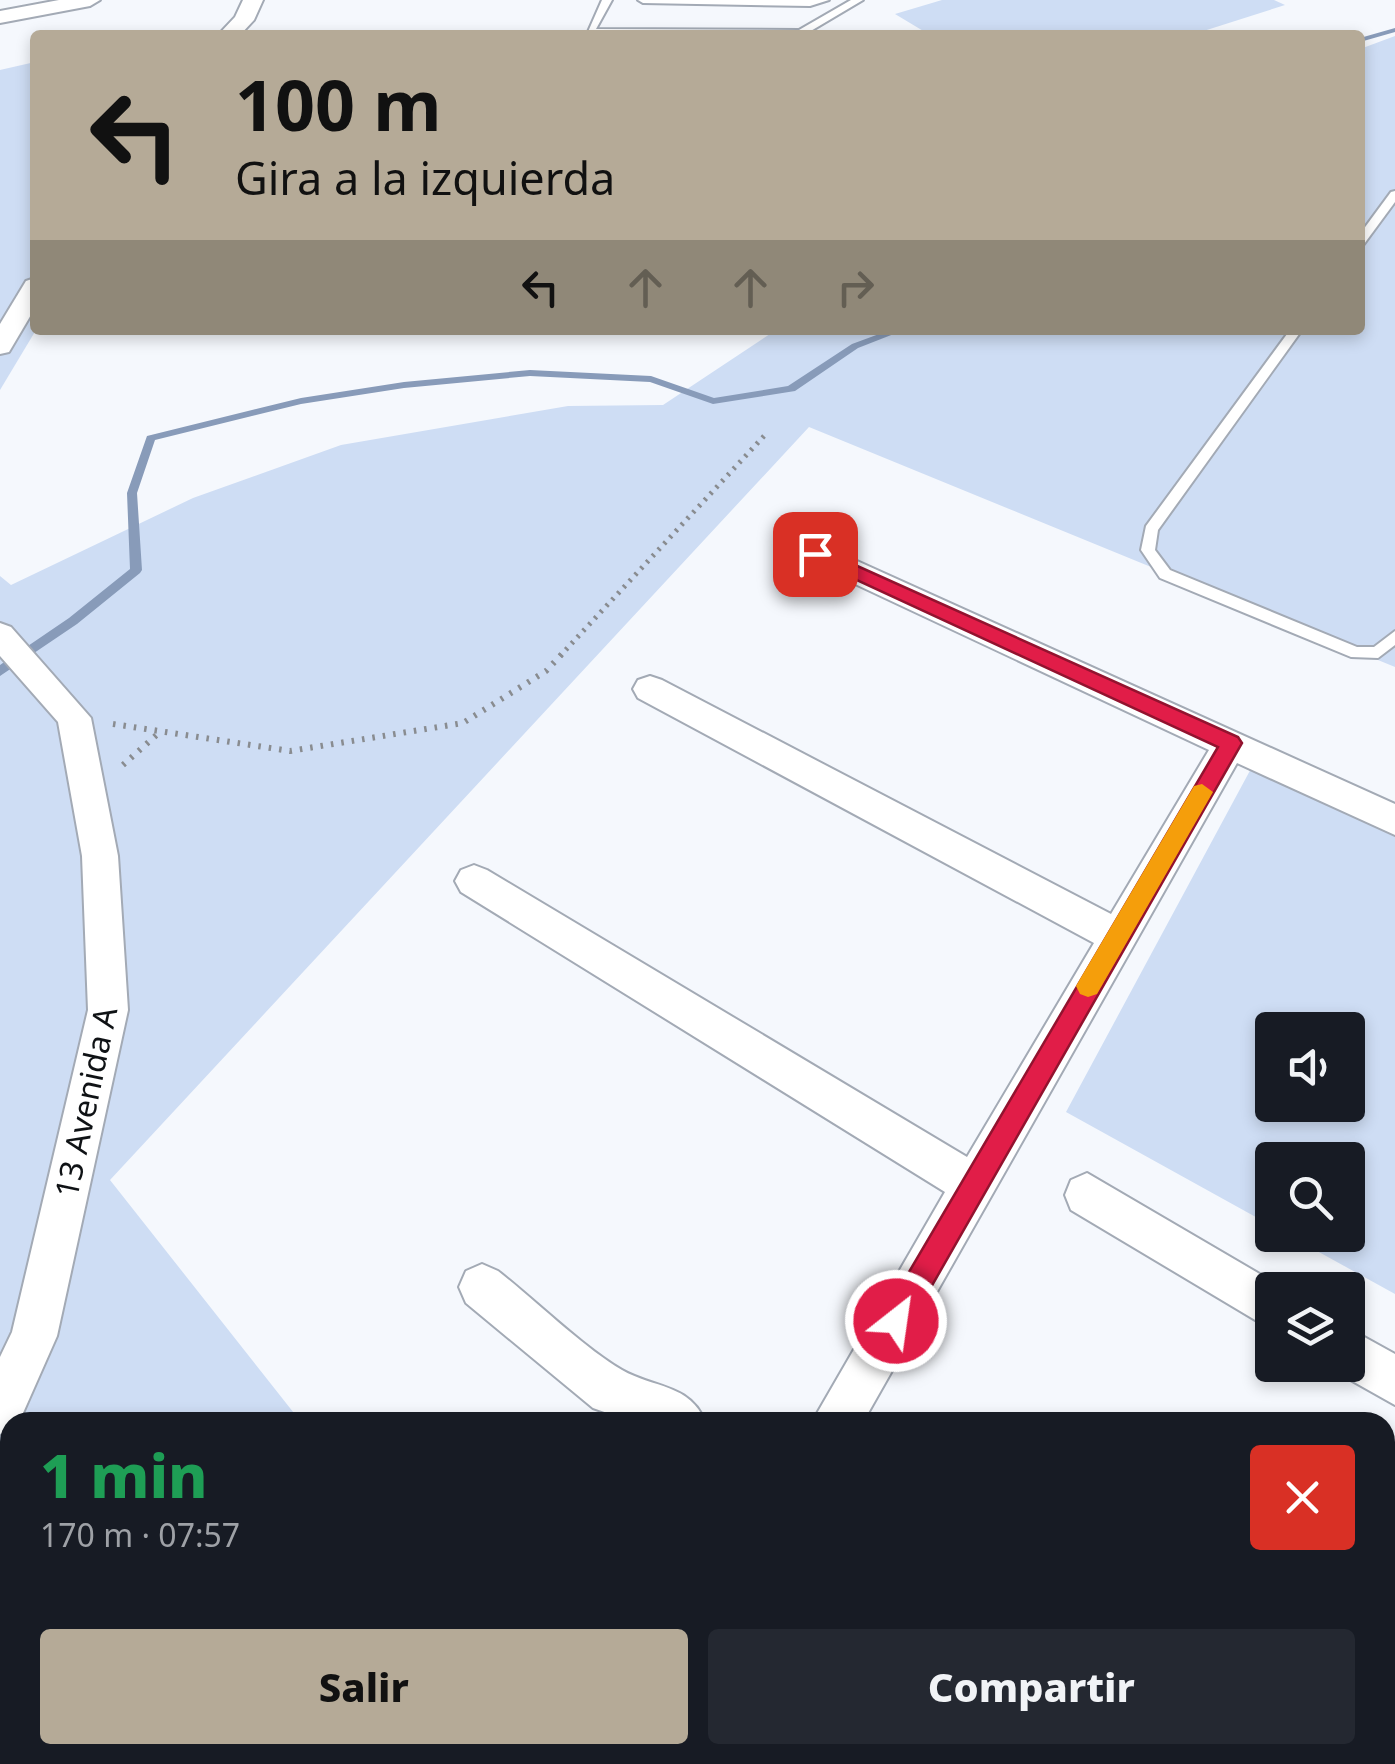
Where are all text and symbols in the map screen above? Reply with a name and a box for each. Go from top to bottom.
text: 100 m [235,56,442,152]
icon: left [70,70,200,200]
text: Gira a la izquierda [235,147,615,208]
icon: left [513,260,568,315]
icon: ahead [618,260,673,315]
icon: ahead [723,260,778,315]
icon: right [828,260,883,315]
pin [773,512,858,597]
icon: arrive [788,527,843,582]
street label: 13 Avenida A [44,1002,126,1201]
map controls [1255,1012,1365,1382]
button: sound [1255,1012,1365,1122]
button: search [1255,1142,1365,1252]
position arrow [844,1269,948,1373]
button: layers [1255,1272,1365,1382]
text: 1 min [40,1434,208,1516]
button: close [1250,1445,1355,1550]
text: 170 m · 07:57 [40,1513,240,1556]
button: Salir [40,1629,688,1744]
button: Compartir [708,1629,1355,1744]

